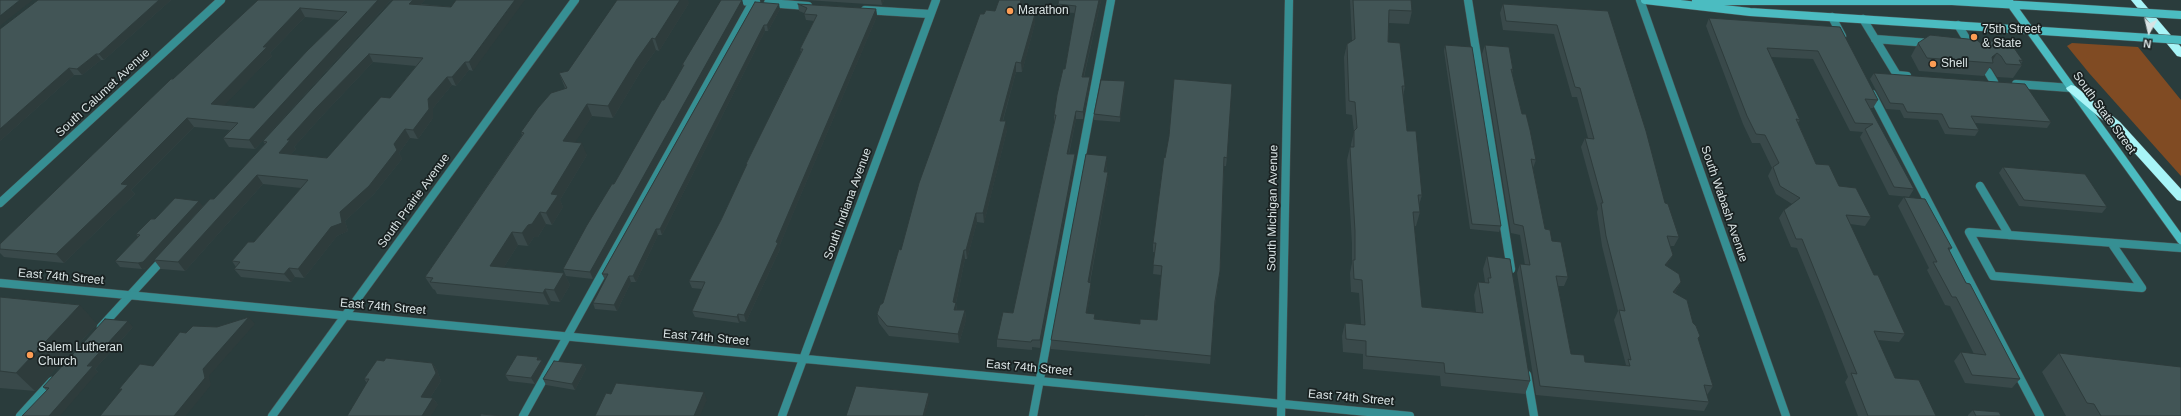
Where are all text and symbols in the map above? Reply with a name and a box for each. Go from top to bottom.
place label: Marathon [1018,4,1069,18]
marker: Marathon [1005,6,1015,16]
north arrow [2129,12,2169,52]
place label: 75th Street & State [1982,23,2041,51]
marker: 75th Street & State [1969,32,1979,42]
text: N [2143,37,2152,50]
street label: South Calumet Avenue [53,46,153,140]
place label: Shell [1941,57,1968,71]
marker: Shell [1928,59,1938,69]
street label: South State Street [2069,69,2139,157]
street label: South Wabash Avenue [1697,144,1751,264]
street label: South Michigan Avenue [1265,145,1281,271]
street label: South Indiana Avenue [821,146,875,262]
street label: South Prairie Avenue [375,151,453,251]
street label: East 74th Street [18,266,104,288]
street label: East 74th Street [340,296,426,318]
street label: East 74th Street [663,327,749,349]
place label: Salem Lutheran Church [38,341,123,369]
marker: Salem Lutheran Church [25,350,35,360]
street label: East 74th Street [986,357,1072,379]
street label: East 74th Street [1308,387,1394,409]

